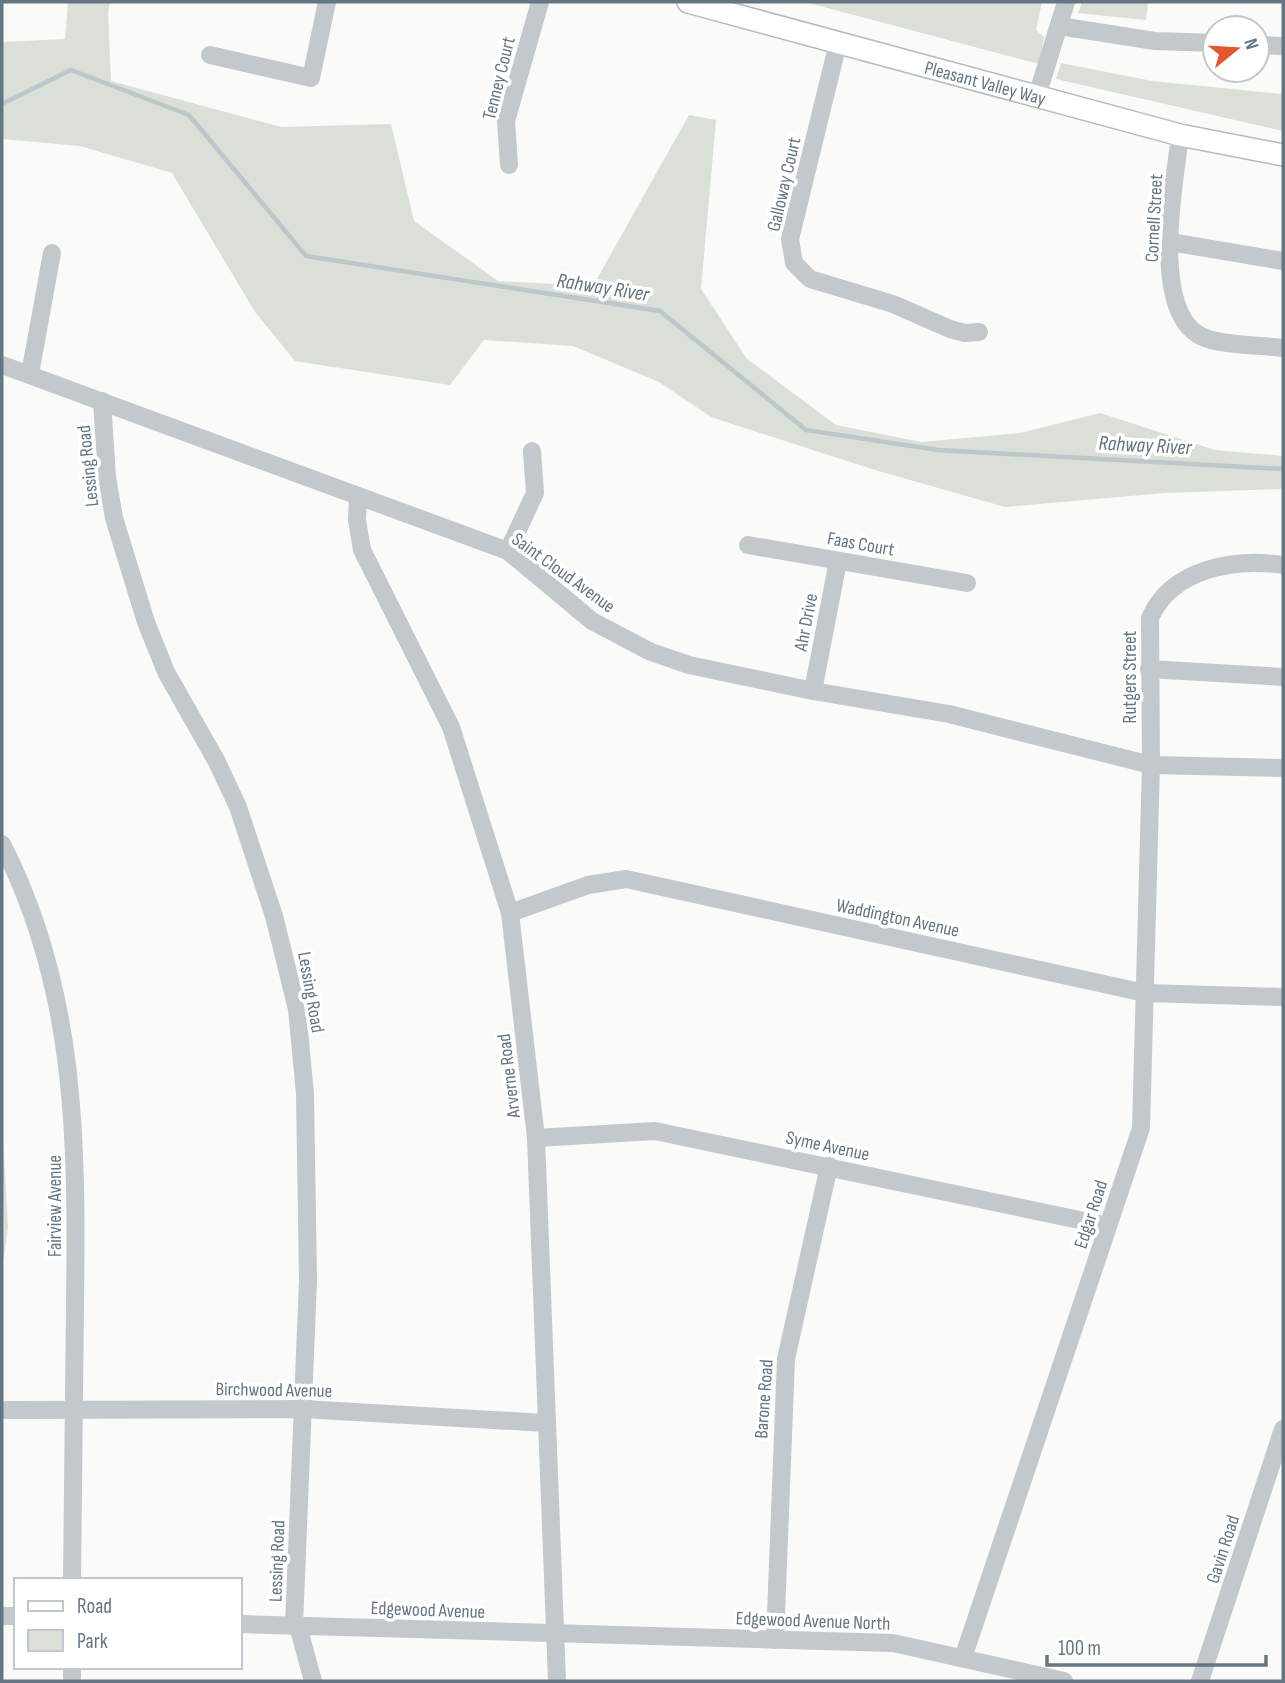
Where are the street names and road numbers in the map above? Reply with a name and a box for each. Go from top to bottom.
street label: Tenney Court [478,34,521,122]
street label: Pleasant Valley Way [922,56,1049,111]
street label: Galloway Court [762,135,806,234]
street label: Cornell Street [1141,173,1168,263]
street label: Lessing Road [73,424,104,508]
street label: Faas Court [825,527,896,562]
street label: Saint Cloud Avenue [507,528,619,618]
street label: Ahr Drive [789,592,823,654]
street label: Rutgers Street [1119,630,1142,723]
street label: Waddington Avenue [834,894,961,943]
street label: Lessing Road [292,950,329,1035]
street label: Arverne Road [493,1032,526,1120]
street label: Syme Avenue [784,1126,872,1167]
street label: Fairview Avenue [44,1155,67,1257]
street label: Edgar Road [1070,1177,1113,1252]
street label: Barone Road [750,1359,779,1439]
street label: Birchwood Avenue [215,1378,332,1403]
street label: Gavin Road [1202,1512,1245,1586]
street label: Lessing Road [265,1520,290,1602]
street label: Edgewood Avenue [370,1597,486,1624]
street label: Edgewood Avenue North [735,1607,891,1636]

